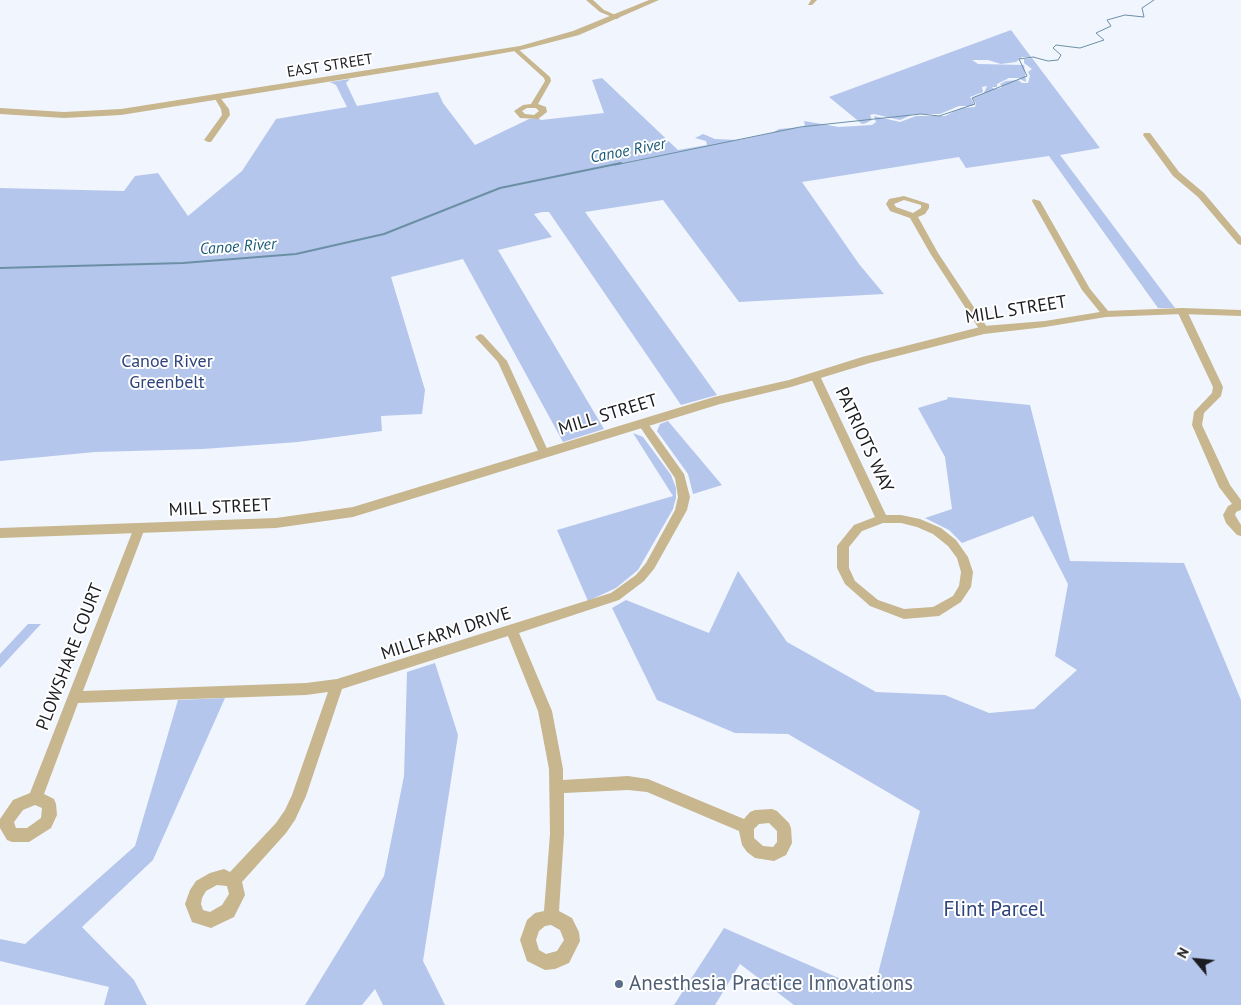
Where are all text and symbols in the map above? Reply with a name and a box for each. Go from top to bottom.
street label: EAST STREET [286,50,374,82]
water label: Canoe River [589,134,667,168]
water label: Canoe River [199,235,277,259]
street label: MILL STREET [964,291,1068,329]
park label: Canoe River Greenbelt [121,351,213,394]
street label: PATRIOTS WAY [830,384,898,496]
street label: MILL STREET [556,390,660,440]
street label: MILL STREET [168,495,272,521]
street label: PLOWSHARE COURT [32,580,108,734]
street label: MILLFARM DRIVE [378,603,514,665]
park label: Flint Parcel [943,897,1045,923]
north arrow [1171,935,1221,985]
text: N [1173,945,1193,961]
place label: Anesthesia Practice Innovations [629,971,913,997]
marker: Anesthesia Practice Innovations [613,978,625,990]

